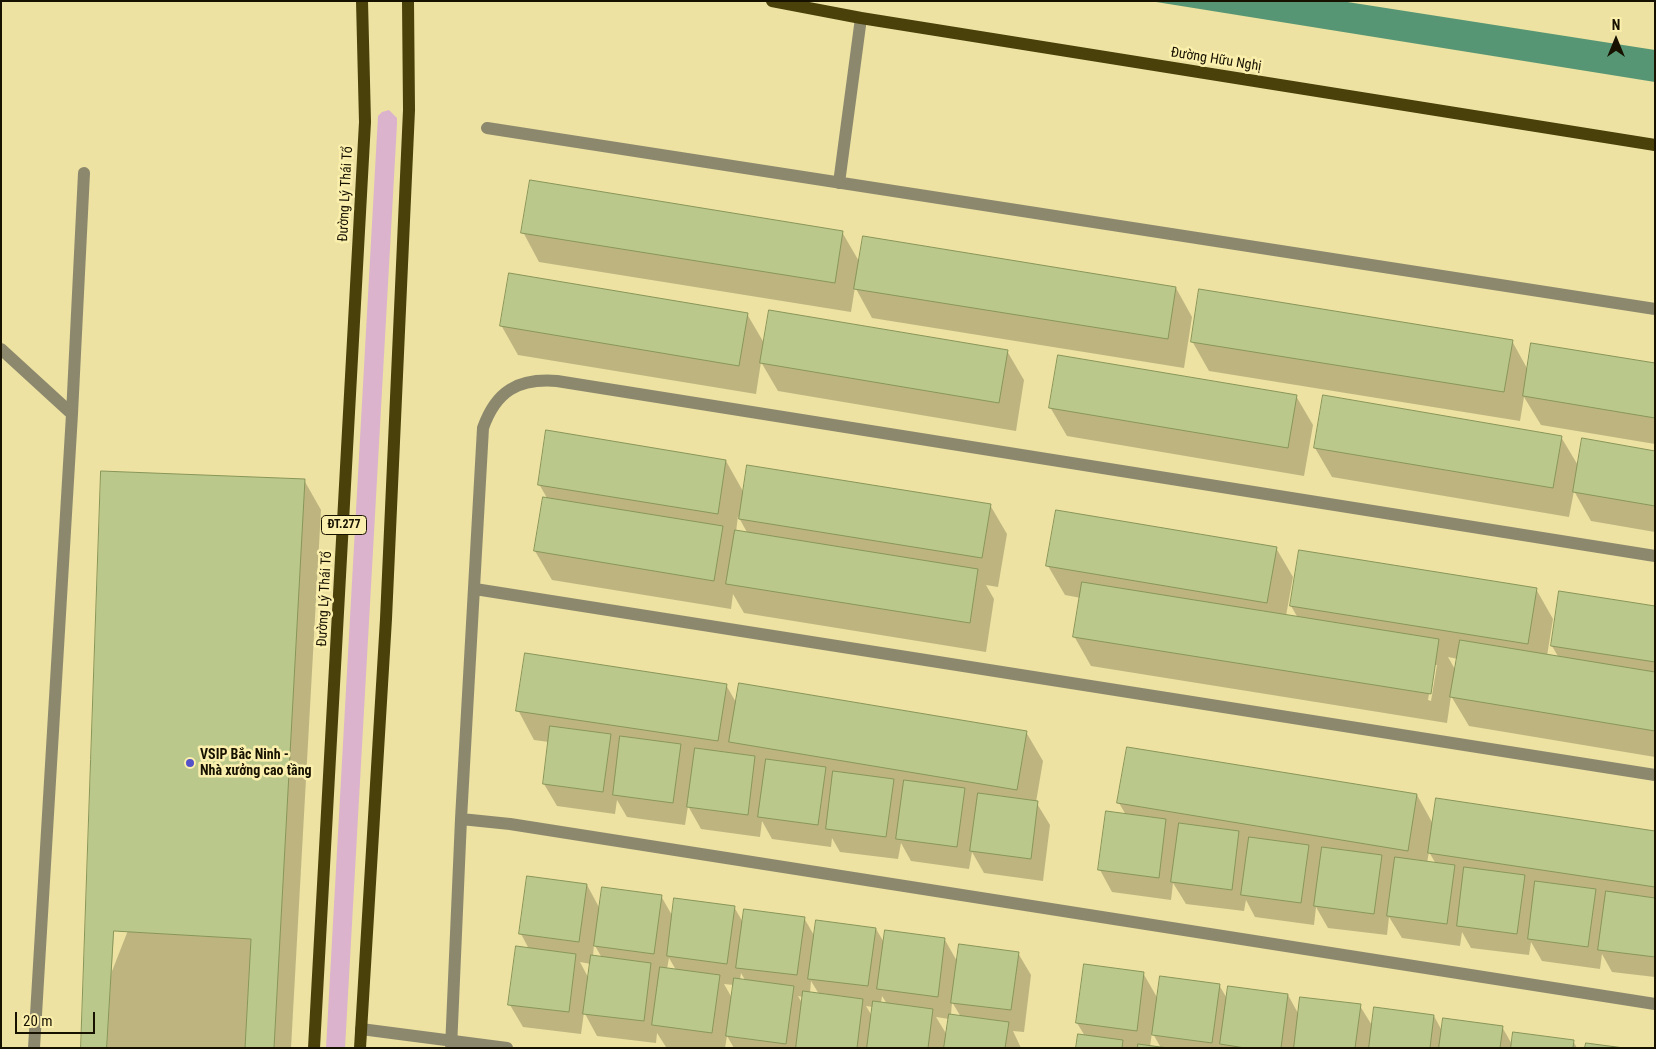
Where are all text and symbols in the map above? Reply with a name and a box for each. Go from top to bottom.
north arrow [1591,15,1641,65]
text: N [1612,17,1620,33]
street label: Đường Hữu Nghị [1169,45,1263,75]
street label: Đường Lý Thái Tổ [335,146,357,242]
road number: ĐT.277 [322,516,366,534]
street label: Đường Lý Thái Tổ [314,551,336,647]
place label: VSIP Bắc Ninh - Nhà xưởng cao tầng [200,747,312,780]
marker: VSIP Bắc Ninh - Nhà xưởng cao tầng [184,757,196,769]
scale bar [18,1002,98,1034]
text: 20 m [23,1012,53,1030]

